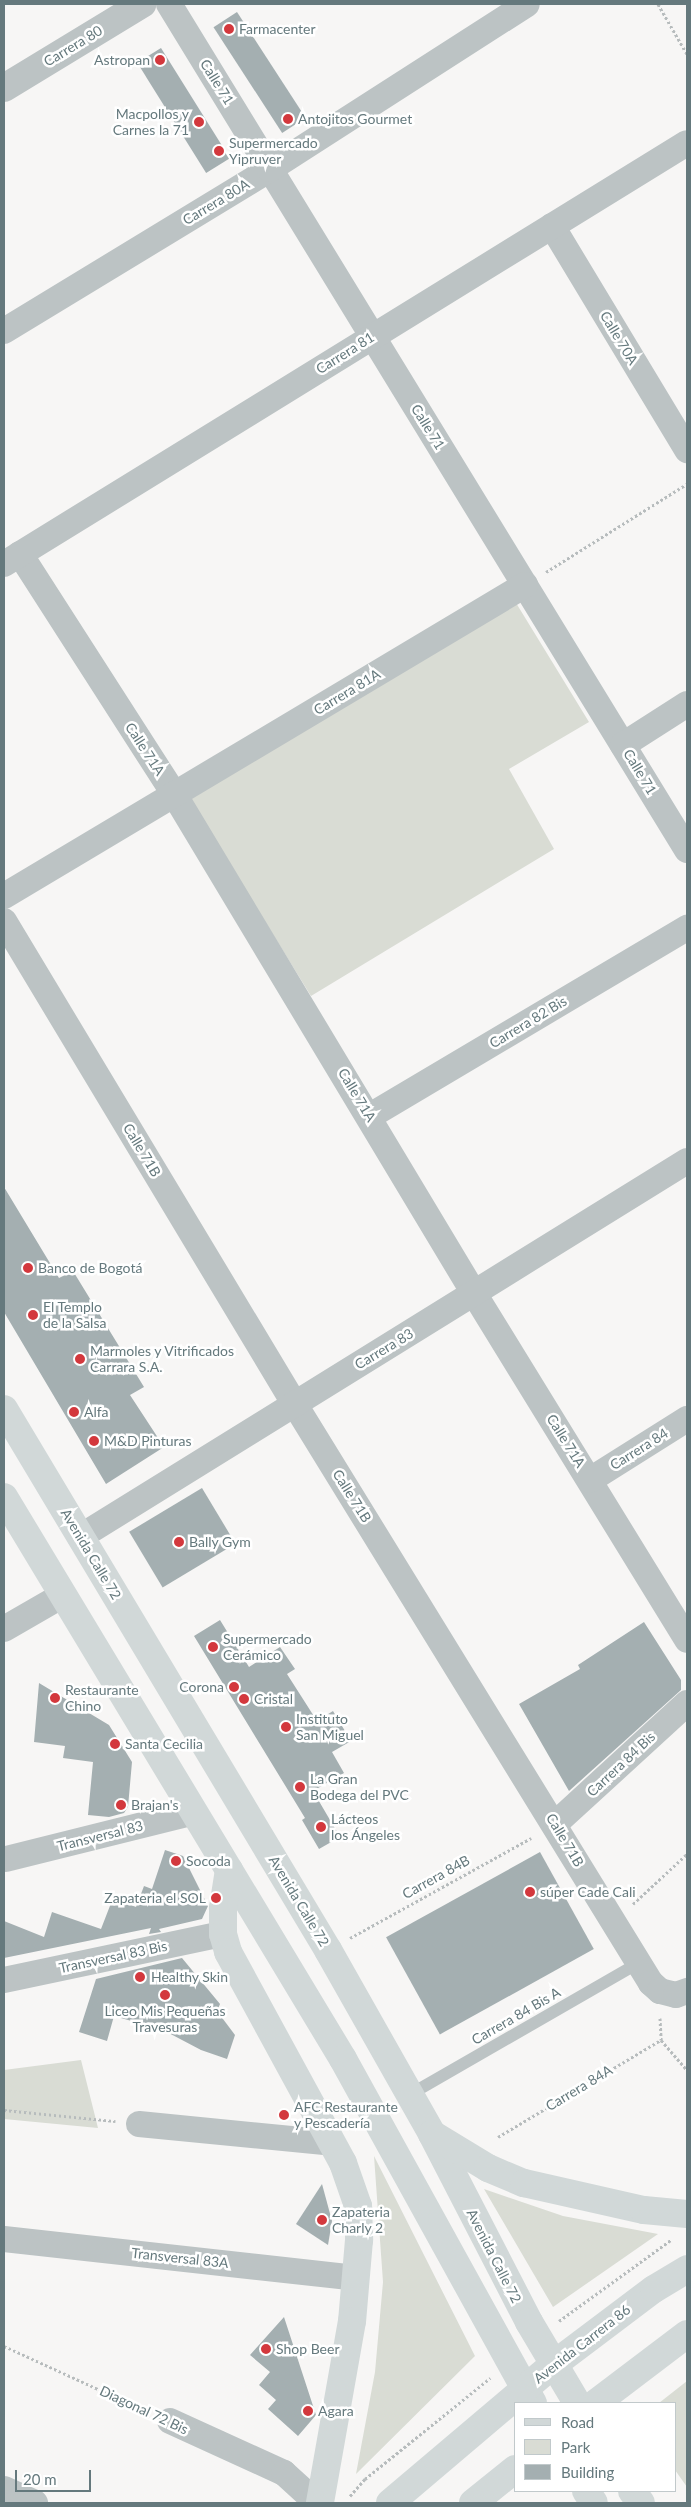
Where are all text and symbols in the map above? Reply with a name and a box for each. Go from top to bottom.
place label: Farmacenter [239,21,316,37]
street label: Carrera 80 [41,22,105,70]
marker: Farmacenter [223,23,235,35]
place label: Astropan [94,52,150,68]
marker: Astropan [154,54,166,66]
street label: Calle 71 [197,56,237,108]
place label: Macpollos y Carnes la 71 [113,106,189,138]
place label: Antojitos Gourmet [298,111,412,127]
marker: Antojitos Gourmet [282,113,294,125]
marker: Macpollos y Carnes la 71 [193,116,205,128]
place label: Supermercado Yipruver [229,135,318,168]
marker: Supermercado Yipruver [213,145,225,157]
street label: Carrera 80A [180,176,252,228]
street label: Calle 70A [596,308,642,368]
street label: Carrera 81 [313,329,377,377]
street label: Calle 71 [408,401,448,453]
street label: Carrera 81A [311,666,383,718]
street label: Calle 71A [122,719,168,779]
street label: Calle 71 [620,746,660,798]
street label: Carrera 82 Bis [486,992,570,1052]
street label: Calle 71A [334,1065,380,1125]
street label: Calle 71B [120,1120,164,1180]
place label: Banco de Bogotá [38,1260,142,1276]
marker: Banco de Bogotá [22,1262,34,1274]
place label: El Templo de la Salsa [43,1299,106,1331]
marker: El Templo de la Salsa [27,1309,39,1321]
street label: Carrera 83 [352,1325,416,1373]
place label: Marmoles y Vitrificados Carrara S.A. [90,1343,235,1375]
marker: Marmoles y Vitrificados Carrara S.A. [74,1353,86,1365]
place label: Alfa [84,1404,109,1420]
marker: Alfa [68,1406,80,1418]
street label: Calle 71A [543,1411,589,1471]
street label: Carrera 84 [607,1425,671,1473]
place label: M&D Pinturas [104,1433,191,1449]
marker: M&D Pinturas [88,1435,100,1447]
street label: Calle 71B [329,1466,375,1526]
street label: Avenida Calle 72 [57,1506,125,1602]
place label: Bally Gym [189,1534,251,1550]
marker: Bally Gym [173,1536,185,1548]
place label: Supermercado Cerámico [223,1631,312,1664]
marker: Supermercado Cerámico [207,1641,219,1653]
place label: Corona [179,1679,224,1695]
marker: Corona [228,1681,240,1693]
place label: Restaurante Chino [65,1682,139,1714]
place label: Cristal [254,1691,293,1707]
marker: Restaurante Chino [49,1692,61,1704]
marker: Cristal [238,1693,250,1705]
place label: Instituto San Miguel [296,1711,364,1744]
marker: Instituto San Miguel [280,1721,292,1733]
street label: Carrera 84 Bis [583,1728,659,1800]
place label: Santa Cecilia [125,1736,203,1752]
marker: Santa Cecilia [109,1738,121,1750]
place label: La Gran Bodega del PVC [310,1771,409,1804]
marker: La Gran Bodega del PVC [294,1781,306,1793]
place label: Brajan's [131,1797,179,1813]
marker: Brajan's [115,1799,127,1811]
street label: Calle 71B [543,1810,587,1870]
place label: Lácteos los Ángeles [331,1811,400,1844]
street label: Transversal 83 [55,1817,145,1855]
marker: Lácteos los Ángeles [315,1821,327,1833]
street label: Carrera 84B [399,1852,473,1902]
place label: Socoda [186,1853,231,1869]
street label: Avenida Calle 72 [265,1853,333,1949]
marker: Socoda [170,1855,182,1867]
place label: súper Cade Cali [540,1884,636,1900]
marker: súper Cade Cali [524,1886,536,1898]
place label: Zapateria el SOL [104,1890,206,1906]
marker: Zapateria el SOL [210,1892,222,1904]
street label: Transversal 83 Bis [57,1937,169,1977]
place label: Healthy Skin [151,1969,228,1985]
marker: Healthy Skin [133,1970,147,1984]
street label: Carrera 84 Bis A [468,1984,564,2048]
marker: Liceo Mis Pequeñas Travesuras [159,1989,171,2001]
place label: Liceo Mis Pequeñas Travesuras [104,2003,226,2035]
street label: Carrera 84A [543,2062,615,2114]
place label: AFC Restaurante y Pescadería [294,2099,398,2132]
marker: AFC Restaurante y Pescadería [278,2109,290,2121]
place label: Zapateria Charly 2 [332,2204,390,2236]
street label: Avenida Calle 72 [463,2206,525,2306]
marker: Zapateria Charly 2 [316,2214,328,2226]
street label: Transversal 83A [131,2245,229,2271]
street label: Avenida Carrera 86 [530,2301,634,2387]
place label: Shop Beer [276,2341,339,2357]
marker: Shop Beer [260,2343,272,2355]
street label: Diagonal 72 Bis [97,2382,191,2438]
legend [514,2402,676,2492]
place label: Agara [318,2403,354,2419]
marker: Agara [302,2405,314,2417]
text: Road [561,2413,594,2431]
text: Park [561,2438,590,2456]
scale bar [18,2460,94,2492]
text: Building [561,2463,614,2481]
text: 20 m [23,2470,57,2488]

